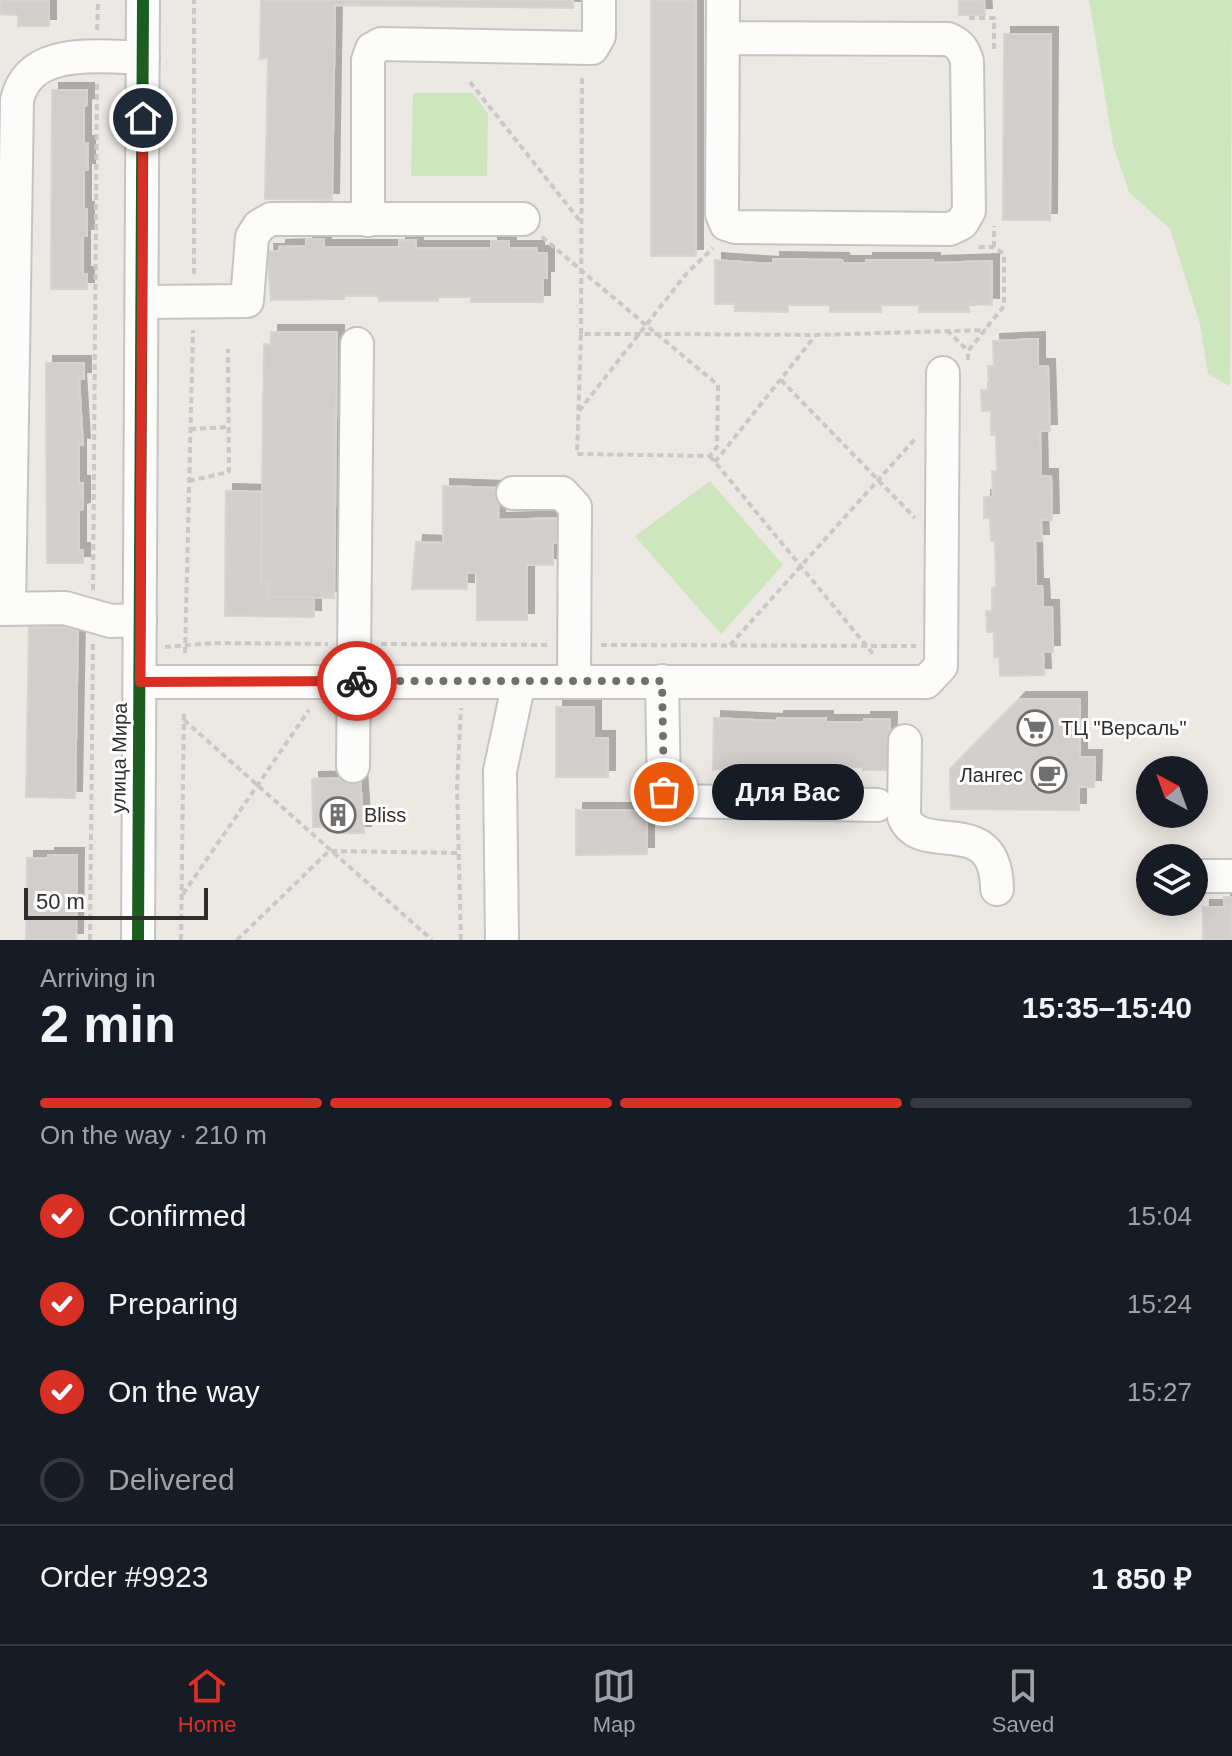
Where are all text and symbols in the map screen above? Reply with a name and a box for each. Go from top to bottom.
pin [109,84,177,152]
icon: home [121,96,165,140]
courier [317,641,397,721]
icon: bike [335,659,379,703]
street label: улица Мира [107,702,131,813]
supermarket icon: ТЦ "Версаль" [1016,709,1054,747]
place label: ТЦ "Версаль" [1061,717,1187,739]
cafe icon: Лангес [1030,756,1068,794]
north arrow [1136,756,1208,828]
map controls [1136,756,1208,916]
pin [630,758,698,826]
callout: Для Вас [712,764,864,820]
place label: Лангес [960,764,1023,786]
icon: bag [642,770,686,814]
text: Для Вас [735,777,841,807]
building icon: Bliss [319,796,357,834]
place label: Bliss [364,804,406,826]
button: layers [1136,844,1208,916]
scale bar [24,884,208,920]
text: 50 m [36,889,85,914]
text: Arriving in [40,963,156,993]
text: 15:35–15:40 [1022,991,1192,1024]
text: 2 min [40,995,176,1053]
text: On the way · 210 m [40,1120,267,1150]
icon: check [40,1194,84,1238]
text: Confirmed [108,1199,246,1232]
text: 15:04 [1127,1201,1192,1231]
icon: check [40,1282,84,1326]
text: Preparing [108,1287,238,1320]
text: 15:24 [1127,1289,1192,1319]
icon: check [40,1370,84,1414]
text: On the way [108,1375,260,1408]
text: 15:27 [1127,1377,1192,1407]
text: Delivered [108,1463,235,1496]
text: Order #9923 [40,1560,208,1593]
text: 1 850 ₽ [1091,1562,1192,1595]
tab: Home [178,1664,237,1738]
tab: Map [592,1664,636,1738]
tab: Saved [992,1664,1054,1738]

